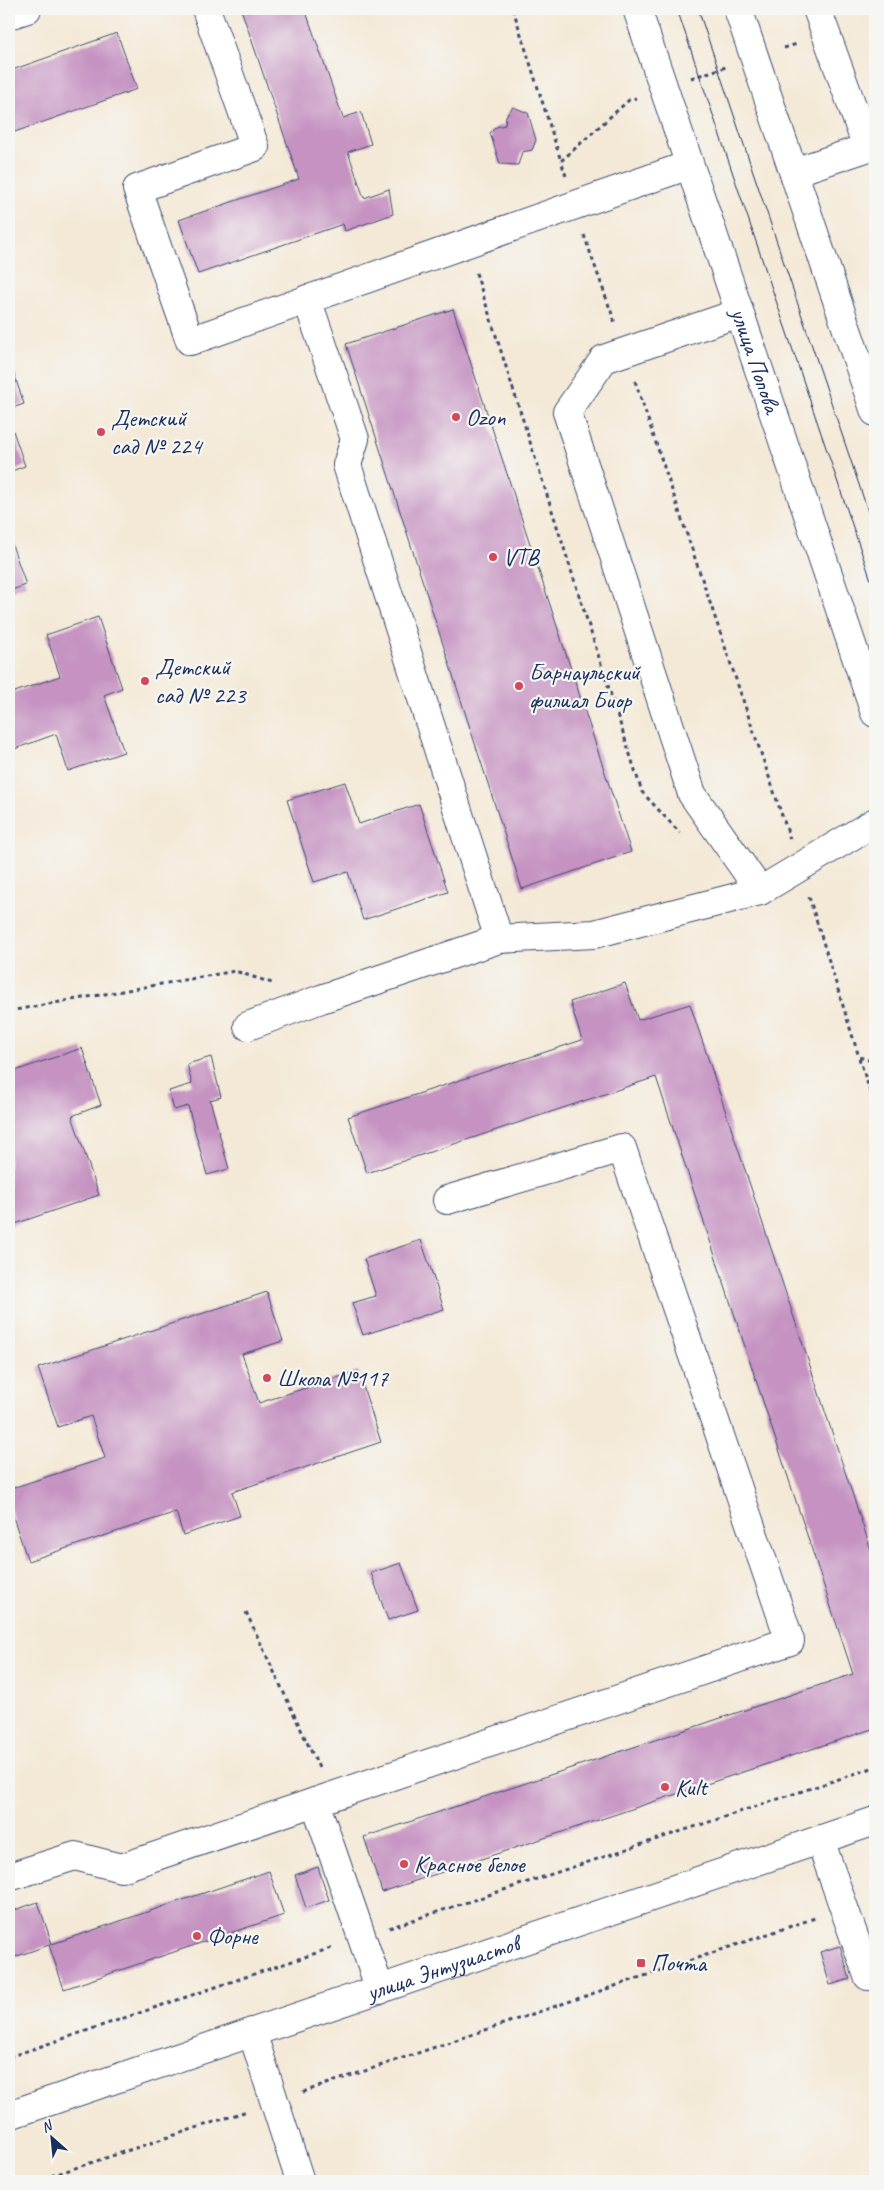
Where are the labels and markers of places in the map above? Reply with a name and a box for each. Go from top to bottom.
place label: Ozon [466,402,506,432]
place label: Детский сад № 224 [111,403,204,461]
marker: Ozon [450,411,462,423]
marker: Детский сад № 224 [95,426,107,438]
place label: VTB [503,542,540,572]
marker: VTB [487,551,499,563]
place label: Детский сад № 223 [155,652,248,710]
place label: Барнаульский филиал Биор [529,657,642,715]
marker: Детский сад № 223 [139,675,151,687]
marker: Барнаульский филиал Биор [513,680,525,692]
place label: Школа №117 [277,1363,389,1393]
marker: Школа №117 [261,1372,273,1384]
place label: Kult [675,1772,709,1802]
marker: Kult [659,1781,671,1793]
place label: Красное белое [414,1849,527,1879]
marker: Красное белое [398,1858,410,1870]
place label: Форне [207,1921,260,1951]
marker: Форне [191,1930,203,1942]
place label: Почта [651,1948,708,1978]
marker: Почта [635,1957,647,1969]

